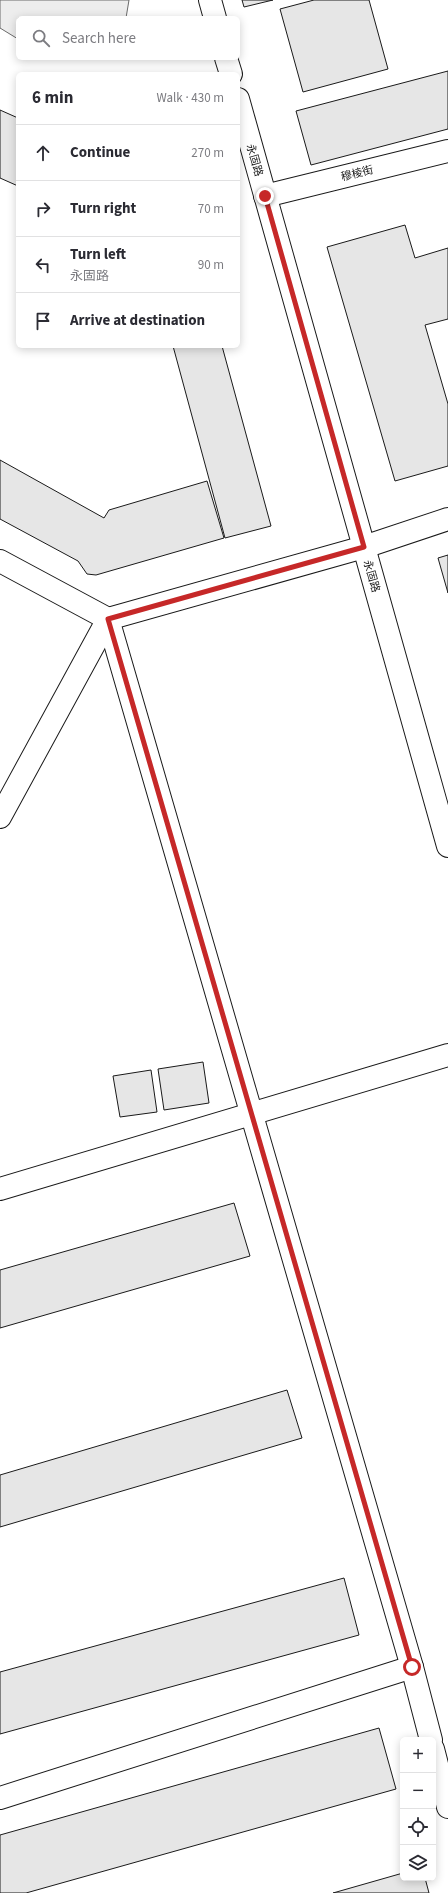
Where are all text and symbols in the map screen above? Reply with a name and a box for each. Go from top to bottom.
search box [16,16,240,60]
icon: search [30,27,52,49]
text: Search here [62,28,136,49]
text: 6 min [32,86,73,110]
text: Walk · 430 m [156,89,224,107]
icon: ahead [32,142,54,164]
text: Continue [70,142,130,163]
street label: 永固路 [243,142,266,178]
text: 270 m [191,144,224,162]
street label: 穆棱街 [339,162,375,185]
route end [256,187,274,205]
icon: right [32,198,54,220]
text: Turn right [70,198,136,219]
text: 70 m [198,200,224,218]
text: Turn left [70,244,126,265]
icon: left [32,254,54,276]
text: 90 m [198,256,224,274]
text: 永固路 [70,267,109,285]
icon: arrive [32,310,54,332]
text: Arrive at destination [70,310,205,331]
street label: 永固路 [360,558,383,594]
route start [403,1658,421,1676]
map controls [400,1737,436,1881]
button: + [400,1737,436,1773]
button: − [400,1773,436,1809]
button: locate [400,1809,436,1845]
button: layers [400,1845,436,1881]

